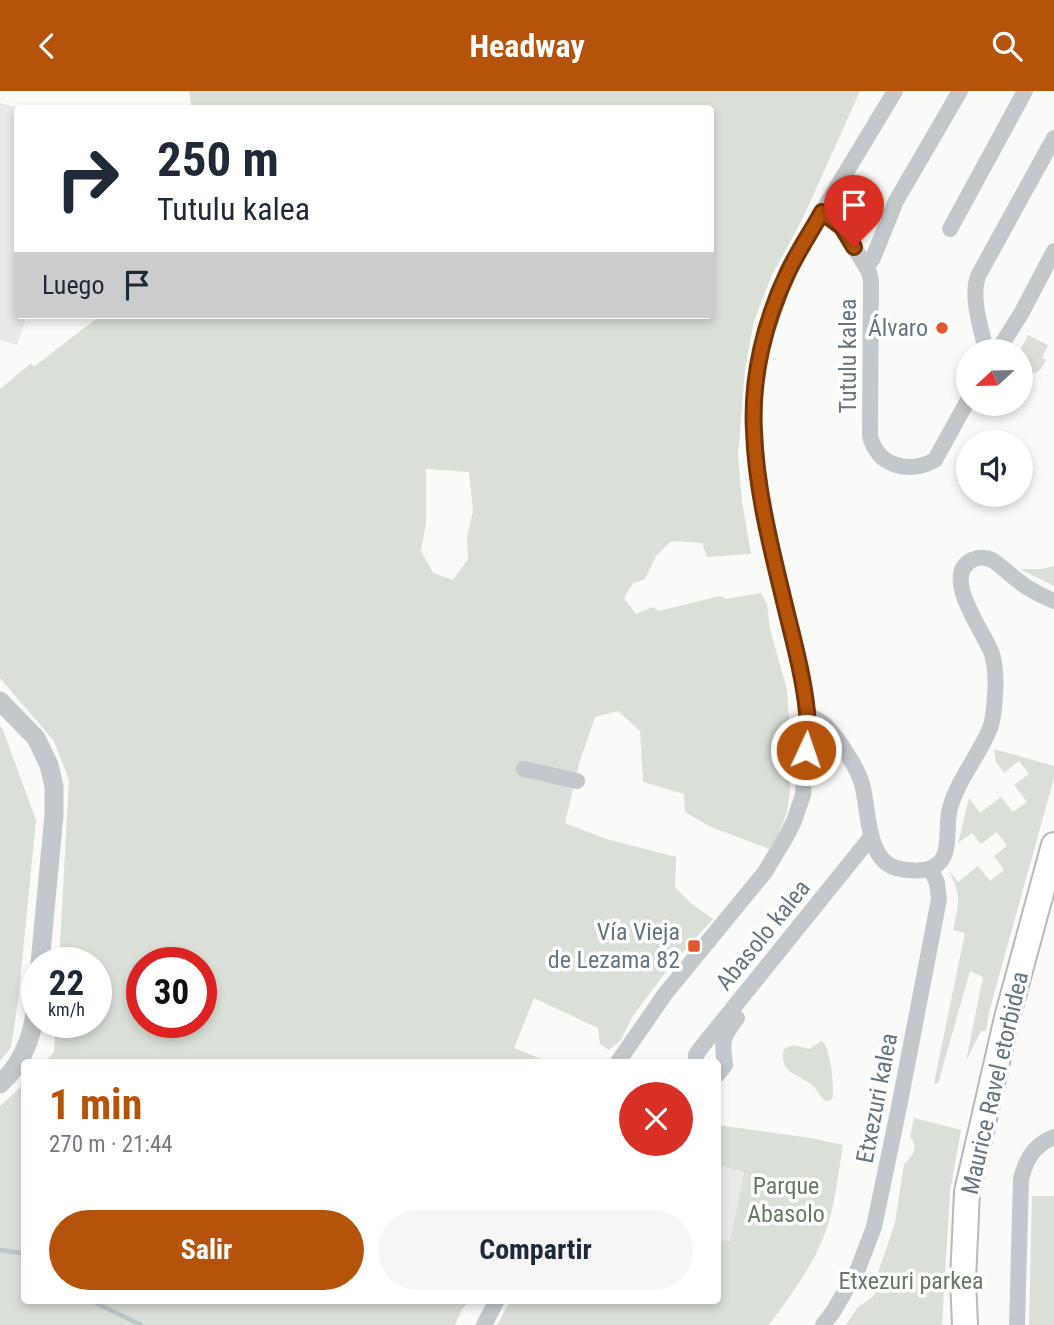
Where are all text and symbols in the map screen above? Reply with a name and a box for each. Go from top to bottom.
icon: back [28,27,66,65]
text: Headway [469,27,585,65]
icon: search [988,27,1026,65]
text: 250 m [157,131,279,188]
icon: right [42,133,133,224]
pin [824,175,884,247]
icon: arrive [835,186,873,224]
text: Tutulu kalea [157,190,310,228]
icon: arrive [118,266,156,304]
text: Luego [42,270,104,300]
street label: Tutulu kalea [834,299,862,413]
place label: Álvaro [868,314,928,342]
marker: Álvaro [934,320,950,336]
north arrow [956,339,1032,417]
map controls [956,339,1033,507]
button: sound [956,430,1033,507]
position arrow [769,713,843,787]
street label: Abasolo kalea [710,874,816,996]
place label: Vía Vieja de Lezama 82 [548,918,680,974]
marker: Vía Vieja de Lezama 82 [686,938,702,954]
speed limit sign: 30 [126,947,217,1038]
text: 22 [49,963,84,1004]
street label: Maurice Ravel etorbidea [956,969,1034,1197]
text: km/h [48,999,85,1020]
street label: Etxezuri kalea [851,1031,903,1165]
text: 1 min [49,1080,142,1129]
button: close [619,1082,693,1156]
text: 270 m · 21:44 [49,1131,173,1158]
park label: Parque Abasolo [747,1172,825,1228]
button: Salir [49,1210,364,1290]
button: Compartir [378,1210,693,1290]
park label: Etxezuri parkea [838,1267,984,1295]

